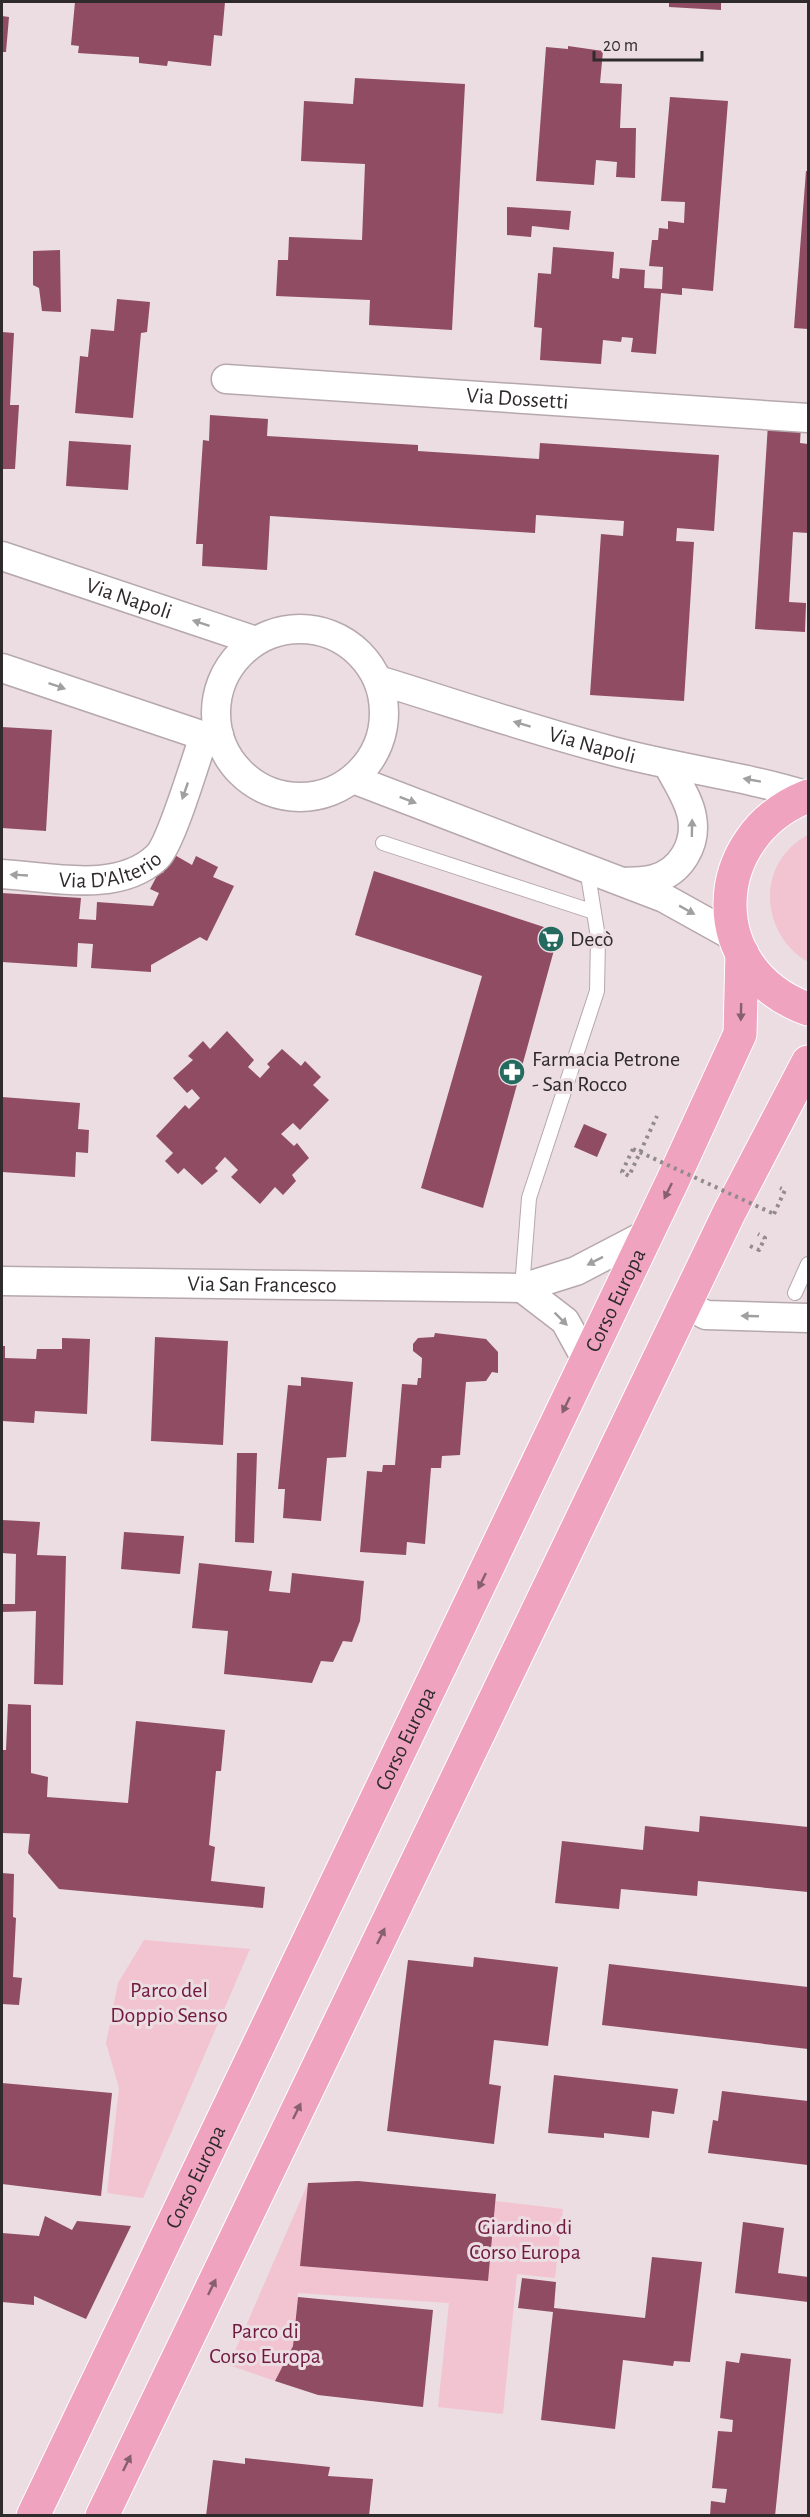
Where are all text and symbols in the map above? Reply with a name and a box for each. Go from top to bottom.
scale bar [594,24,702,62]
text: 20 m [603,37,638,55]
street label: Via Dossetti [466,384,569,413]
street label: Via Napoli [83,574,175,623]
one-way arrow [191,617,209,627]
one-way arrow [48,682,66,692]
one-way arrow [513,719,531,728]
street label: Via Napoli [546,723,638,768]
one-way arrow [743,775,762,784]
one-way arrow [179,782,189,800]
one-way arrow [399,796,417,806]
one-way arrow [687,818,697,837]
street label: Via D'Alterio [58,847,166,892]
one-way arrow [9,871,28,880]
one-way arrow [678,905,695,915]
supermarket icon: Decò [536,924,566,954]
place label: Decò [570,928,614,950]
one-way arrow [736,1002,745,1021]
place label: Farmacia Petrone - San Rocco [532,1048,680,1095]
pharmacy icon: Farmacia Petrone - San Rocco [497,1057,527,1087]
one-way arrow [664,1182,673,1199]
street label: Corso Europa [581,1245,649,1355]
one-way arrow [587,1256,604,1266]
street label: Via San Francesco [187,1272,337,1297]
one-way arrow [553,1312,567,1326]
one-way arrow [741,1312,760,1321]
one-way arrow [561,1396,570,1413]
one-way arrow [477,1572,486,1589]
street label: Corso Europa [371,1683,439,1794]
one-way arrow [377,1927,386,1944]
park label: Parco del Doppio Senso [110,1979,228,2026]
one-way arrow [292,2103,301,2120]
street label: Corso Europa [161,2122,229,2232]
park label: Giardino di Corso Europa [469,2216,581,2263]
one-way arrow [208,2279,217,2296]
park label: Parco di Corso Europa [209,2320,321,2367]
one-way arrow [123,2454,132,2471]

